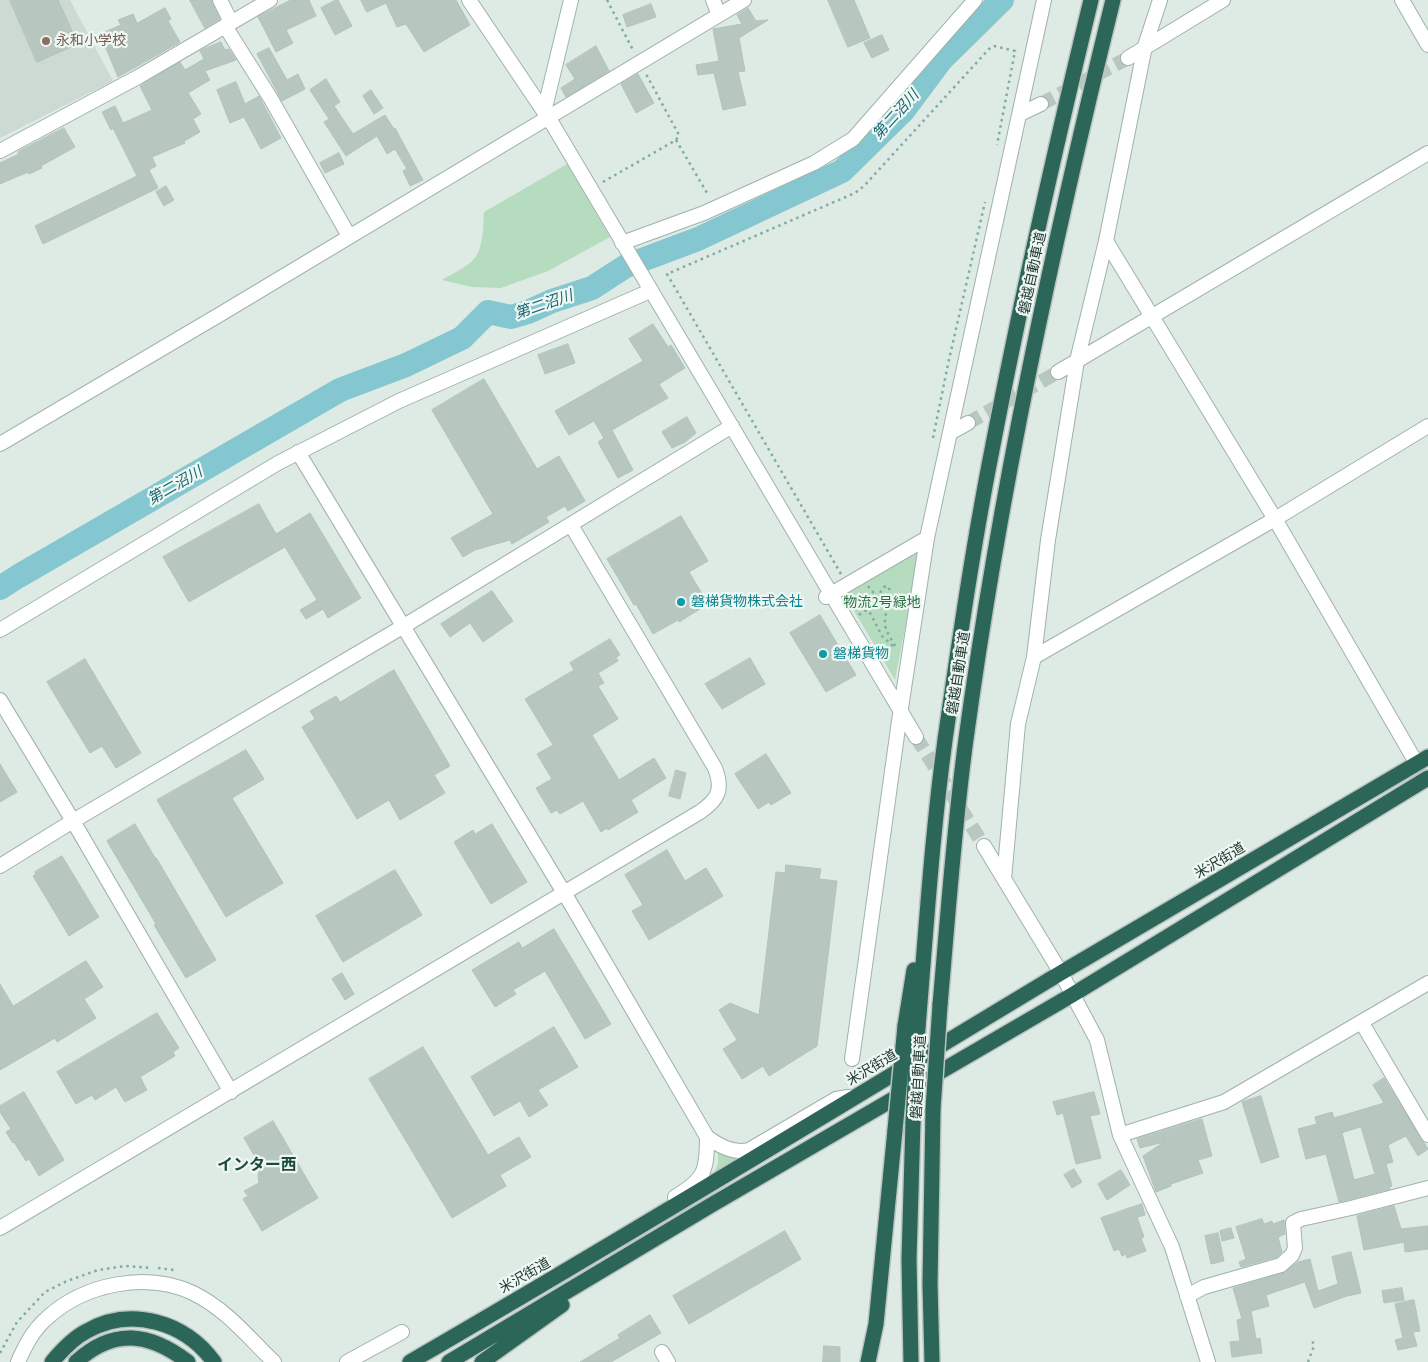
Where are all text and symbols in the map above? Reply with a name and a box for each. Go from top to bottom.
place label: 永和小学校 [56,33,126,49]
marker: 永和小学校 [40,35,52,47]
water label: 第二沼川 [869,87,923,143]
street label: 磐越自動車道 [1016,230,1050,316]
water label: 第二沼川 [513,287,575,323]
water label: 第二沼川 [145,463,205,509]
place label: 磐梯貨物株式会社 [691,594,803,610]
park label: 物流2号緑地 [843,595,921,611]
marker: 磐梯貨物株式会社 [675,596,687,608]
street label: 磐越自動車道 [944,630,974,716]
place label: 磐梯貨物 [833,646,889,662]
marker: 磐梯貨物 [817,648,829,660]
street label: 米沢街道 [1192,839,1248,883]
street label: 磐越自動車道 [908,1035,930,1119]
street label: 米沢街道 [844,1046,900,1090]
district label: インター西 [217,1155,297,1175]
street label: 米沢街道 [497,1255,553,1297]

